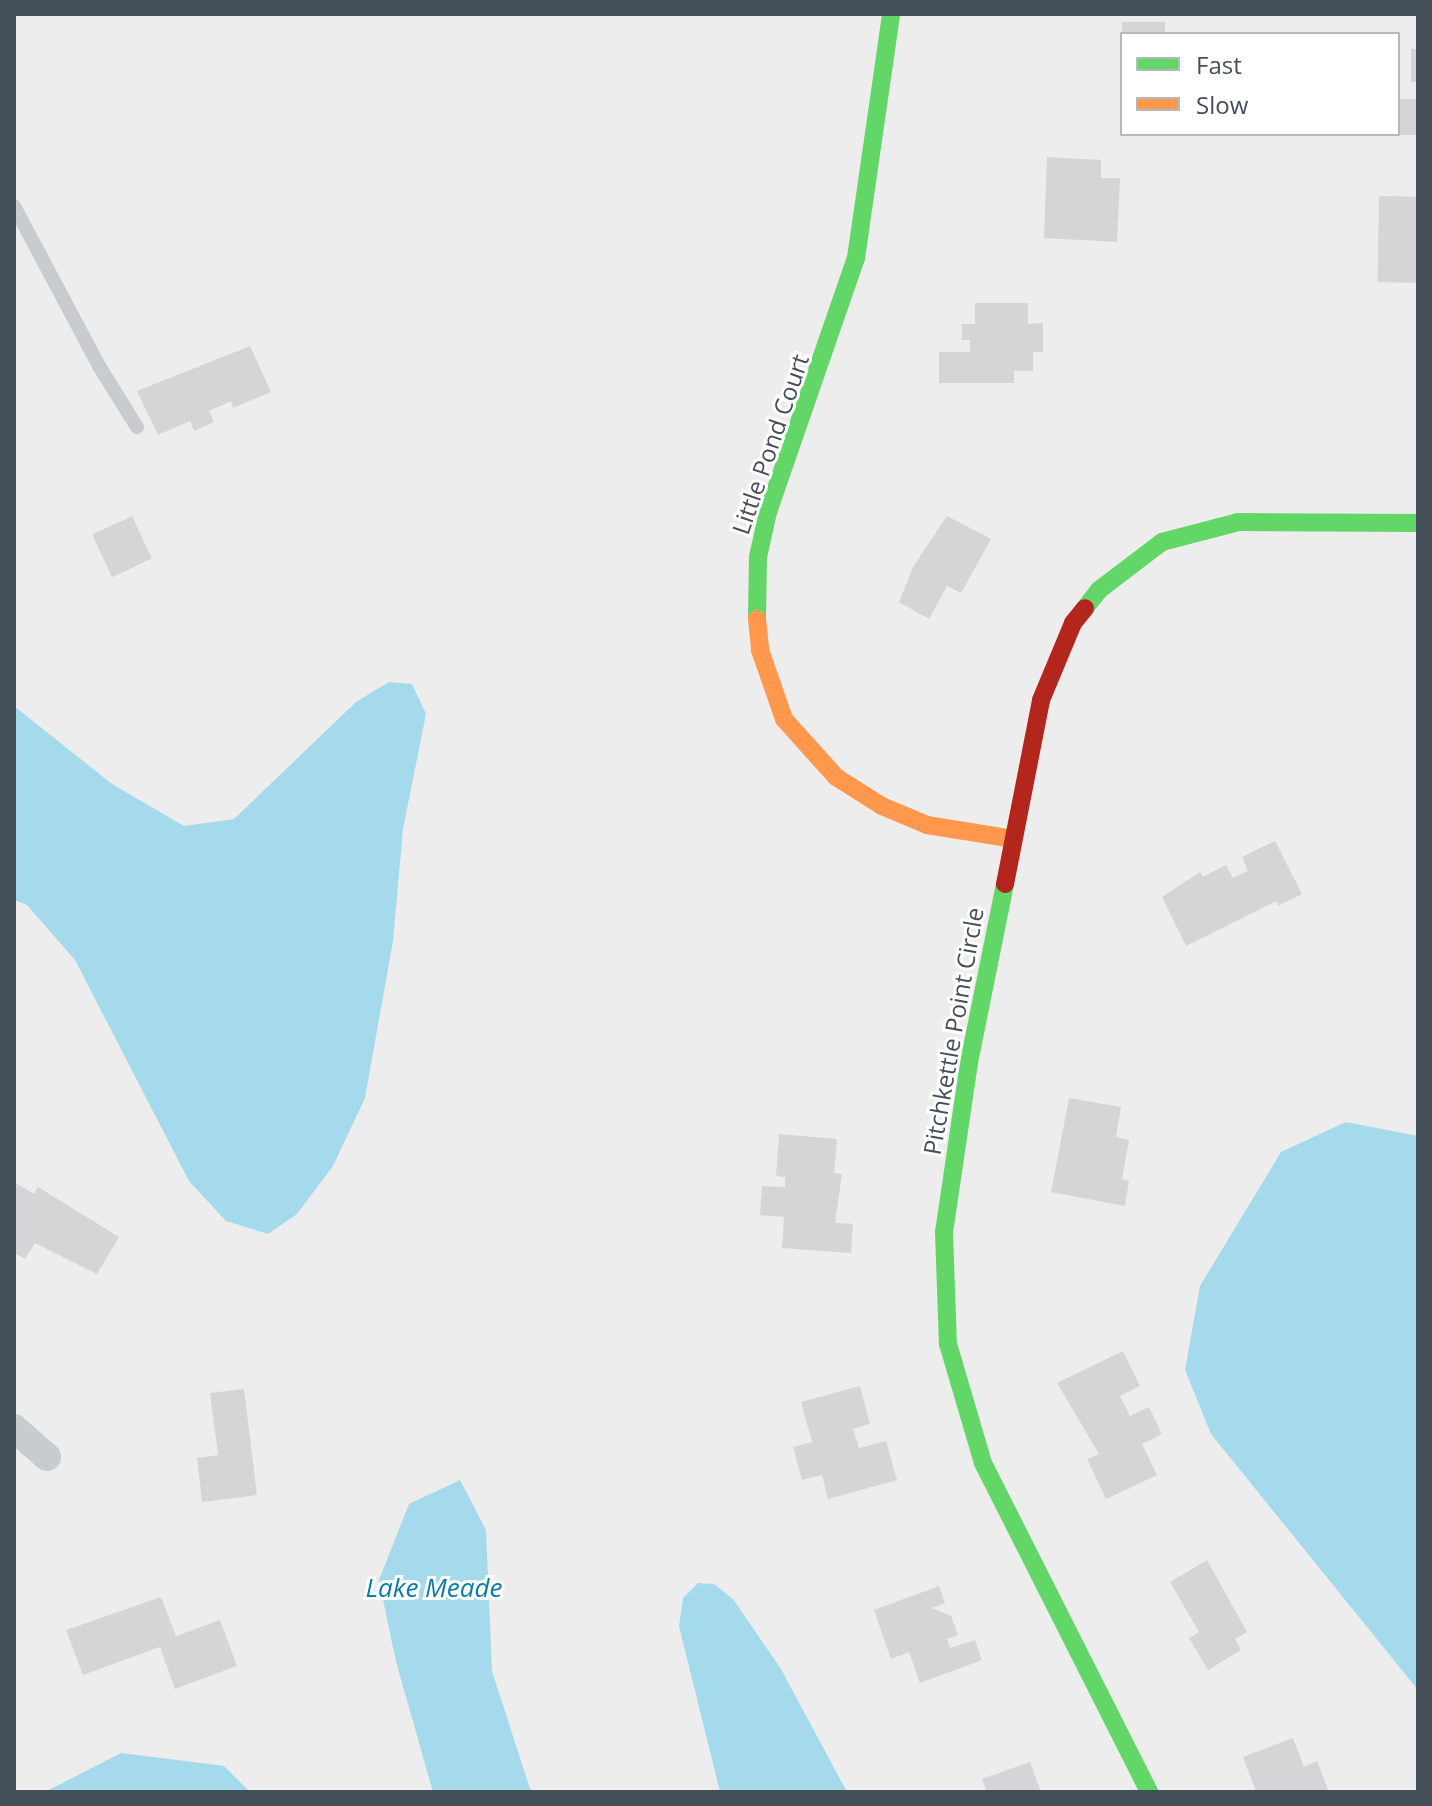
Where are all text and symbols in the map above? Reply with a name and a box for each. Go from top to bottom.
legend [1120,32,1400,136]
text: Fast [1196,48,1242,81]
text: Slow [1196,88,1248,121]
street label: Little Pond Court [726,350,814,538]
street label: Pitchkettle Point Circle [917,905,989,1157]
water label: Lake Meade [366,1572,502,1604]

